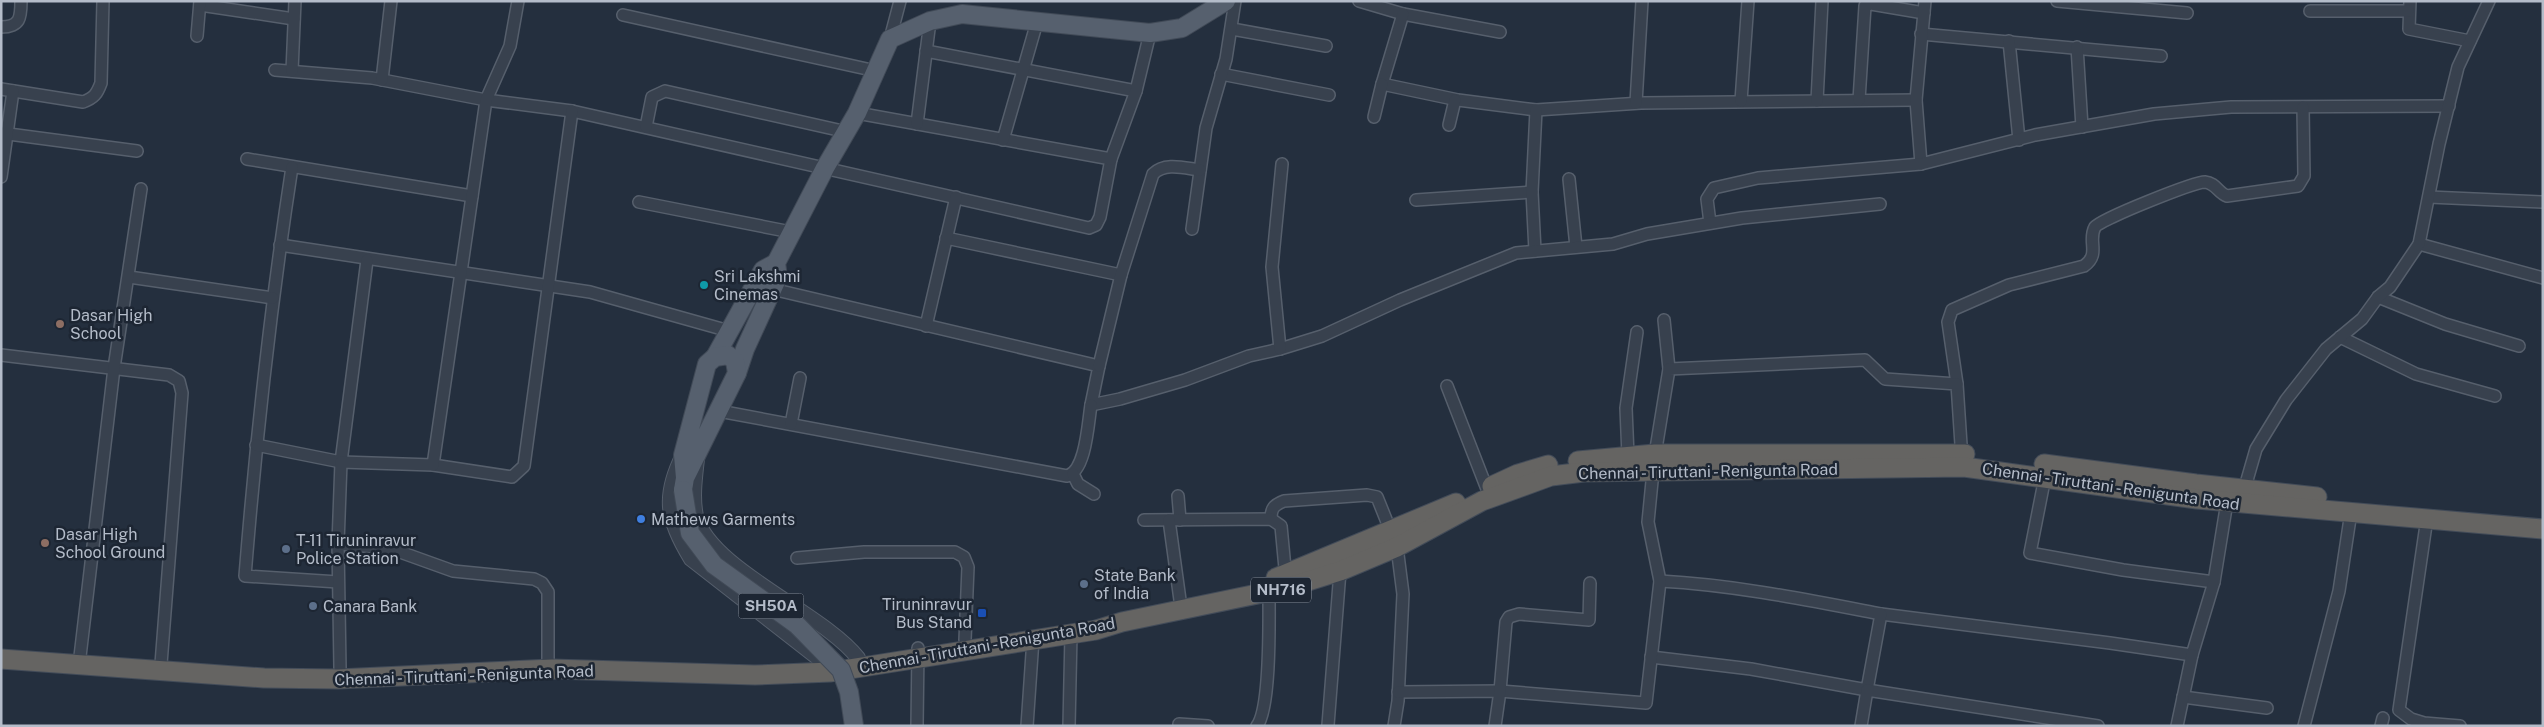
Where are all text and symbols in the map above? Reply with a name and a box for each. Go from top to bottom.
place label: Sri Lakshmi Cinemas [714,267,801,304]
marker: Sri Lakshmi Cinemas [698,279,710,291]
place label: Dasar High School [70,306,152,343]
marker: Dasar High School [54,318,66,330]
street label: Chennai - Tiruttani - Renigunta Road [1981,459,2241,514]
street label: Chennai - Tiruttani - Renigunta Road [1578,460,1838,483]
place label: Mathews Garments [651,510,795,529]
marker: Mathews Garments [635,513,647,525]
place label: Dasar High School Ground [55,525,165,562]
place label: T-11 Tiruninravur Police Station [296,531,416,568]
marker: Dasar High School Ground [39,537,51,549]
marker: T-11 Tiruninravur Police Station [280,543,292,555]
place label: State Bank of India [1094,566,1176,603]
marker: State Bank of India [1078,578,1090,590]
road number: NH716 [1251,578,1311,602]
road number: SH50A [738,594,804,618]
place label: Tiruninravur Bus Stand [882,595,972,632]
place label: Canara Bank [323,597,417,616]
marker: Canara Bank [307,600,319,612]
marker: Tiruninravur Bus Stand [976,607,988,619]
street label: Chennai - Tiruttani - Renigunta Road [858,614,1117,677]
street label: Chennai - Tiruttani - Renigunta Road [334,661,594,690]

